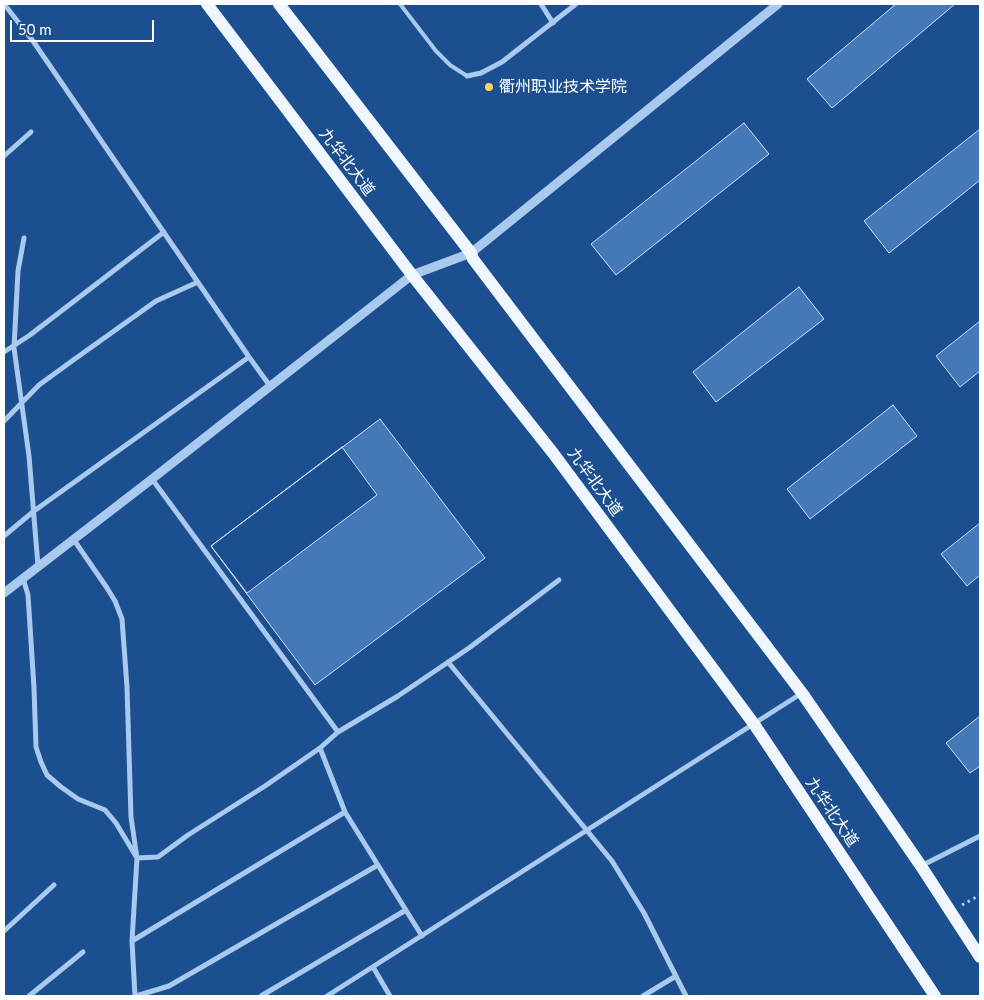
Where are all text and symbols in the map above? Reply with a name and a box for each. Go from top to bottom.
scale bar [12,10,156,42]
text: 50 m [18,20,52,38]
place label: 衢州职业技术学院 [499,77,627,97]
marker: 衢州职业技术学院 [483,81,495,93]
street label: 九华北大道 [315,124,379,200]
street label: 九华北大道 [564,444,626,520]
street label: 九华北大道 [802,773,862,851]

